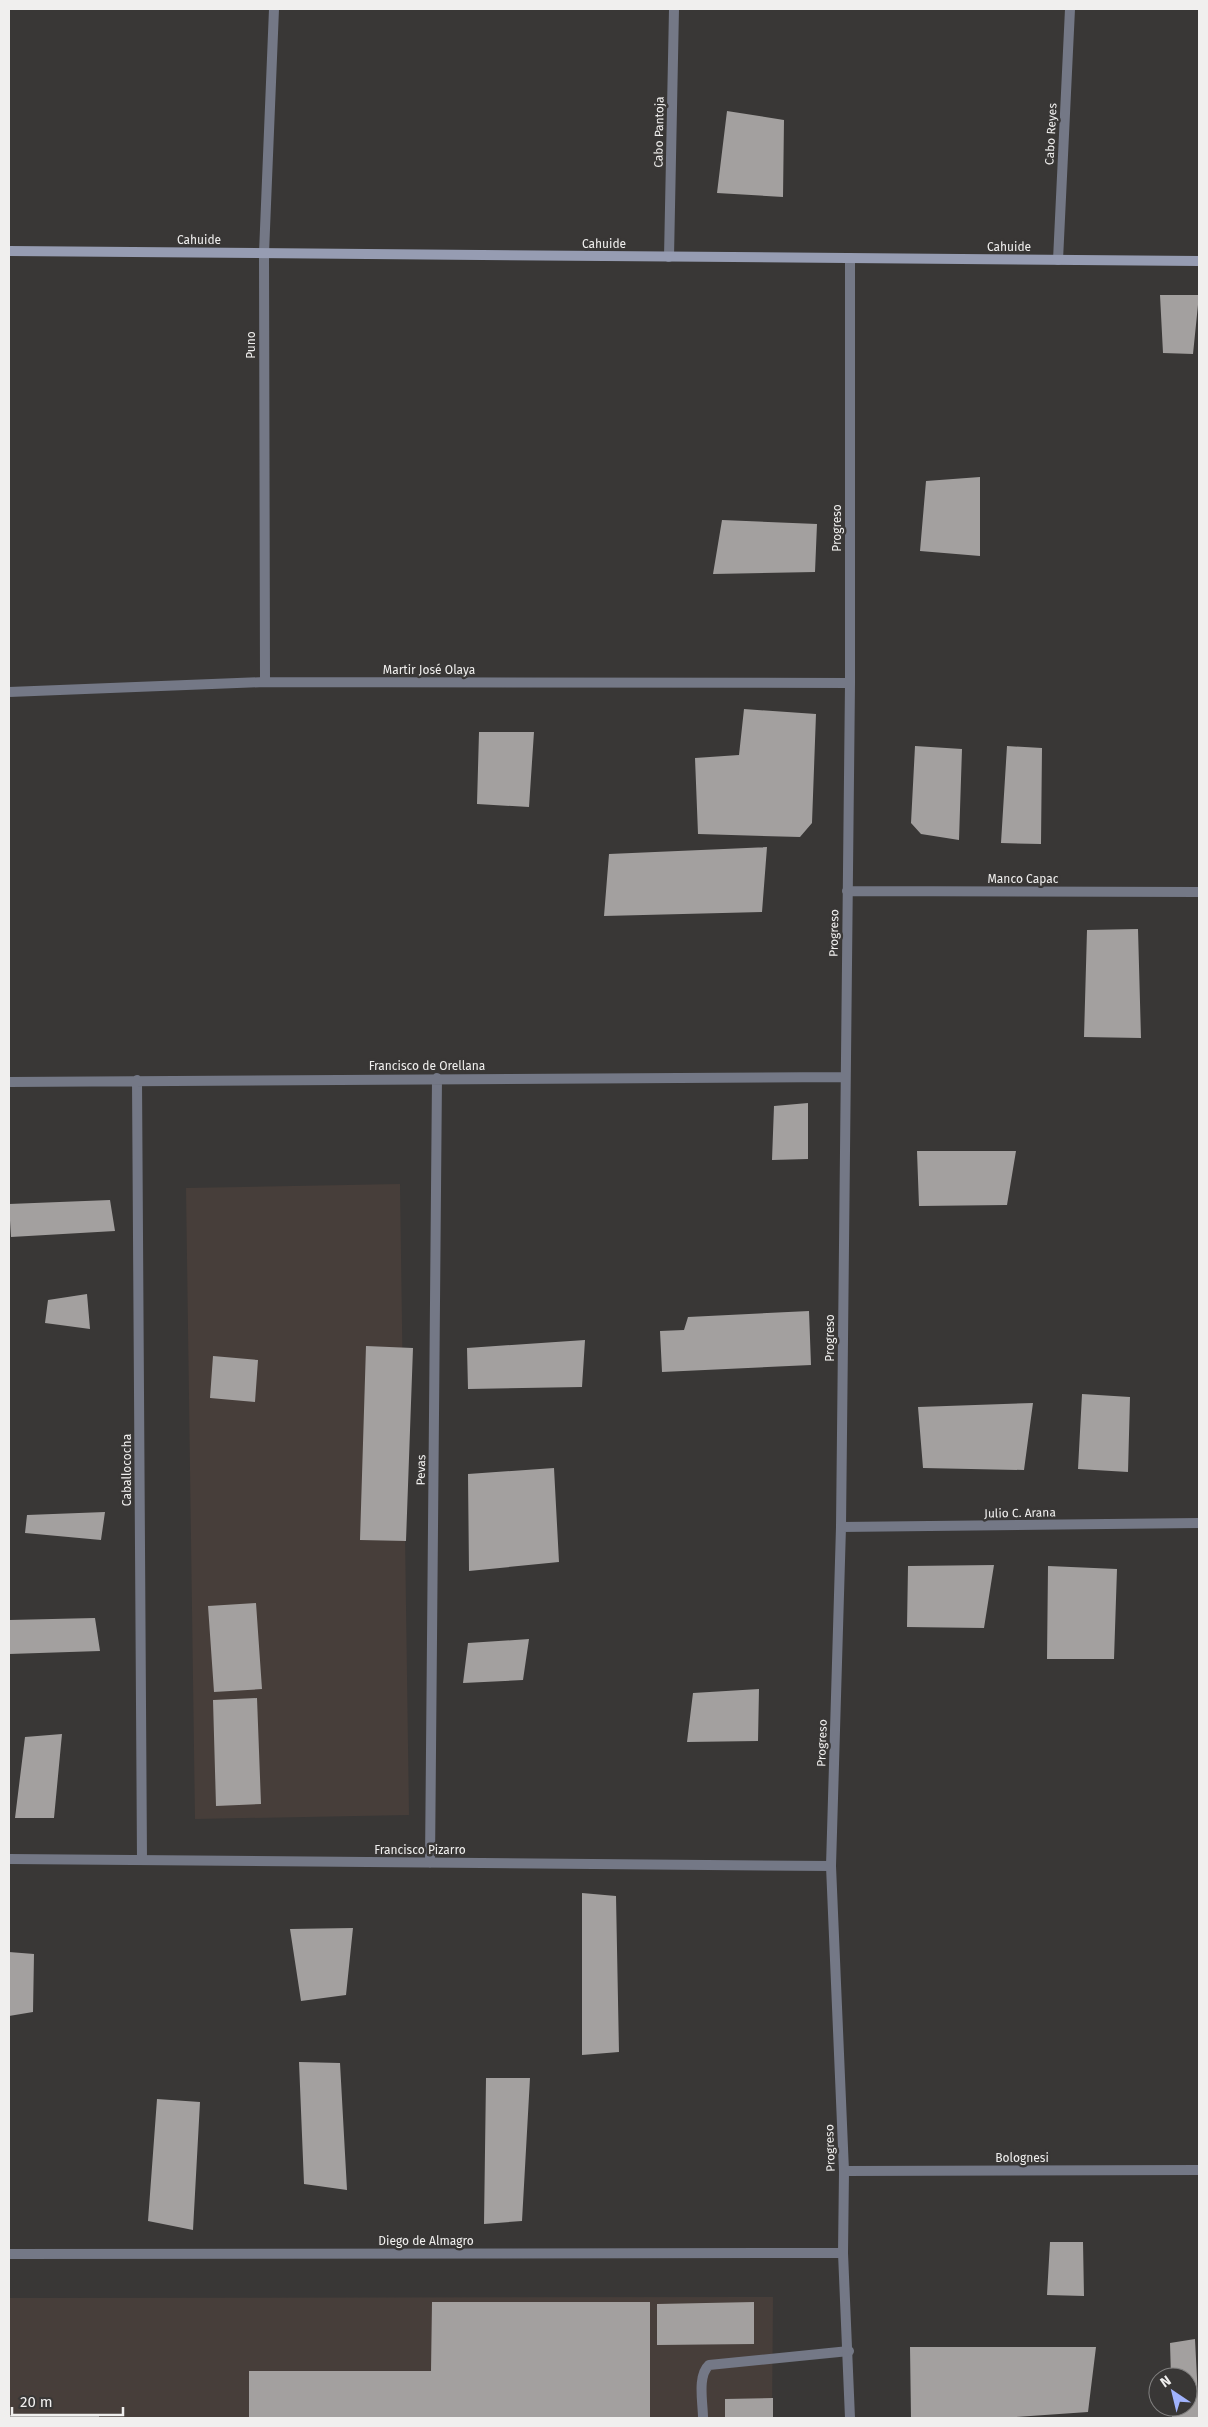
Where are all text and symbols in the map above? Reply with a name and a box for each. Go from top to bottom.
street label: Cabo Pantoja [651,96,667,168]
street label: Cabo Reyes [1042,102,1060,165]
street label: Cahuide [177,233,221,247]
street label: Cahuide [582,237,626,251]
street label: Cahuide [987,240,1031,254]
street label: Puno [244,331,258,359]
street label: Progreso [830,504,844,552]
street label: Martir José Olaya [383,663,475,677]
street label: Manco Capac [988,872,1059,886]
street label: Progreso [827,909,841,957]
street label: Francisco de Orellana [369,1059,485,1073]
street label: Progreso [823,1314,837,1362]
street label: Caballococha [120,1434,134,1506]
street label: Pevas [414,1454,428,1486]
street label: Julio C. Arana [984,1505,1056,1521]
street label: Progreso [814,1719,830,1767]
street label: Francisco Pizarro [374,1843,466,1857]
street label: Progreso [822,2124,838,2172]
street label: Bolognesi [995,2151,1049,2165]
street label: Diego de Almagro [378,2234,474,2248]
north arrow [1148,2367,1198,2417]
text: N [1157,2372,1175,2391]
scale bar [12,2384,124,2416]
text: 20 m [20,2393,53,2411]

